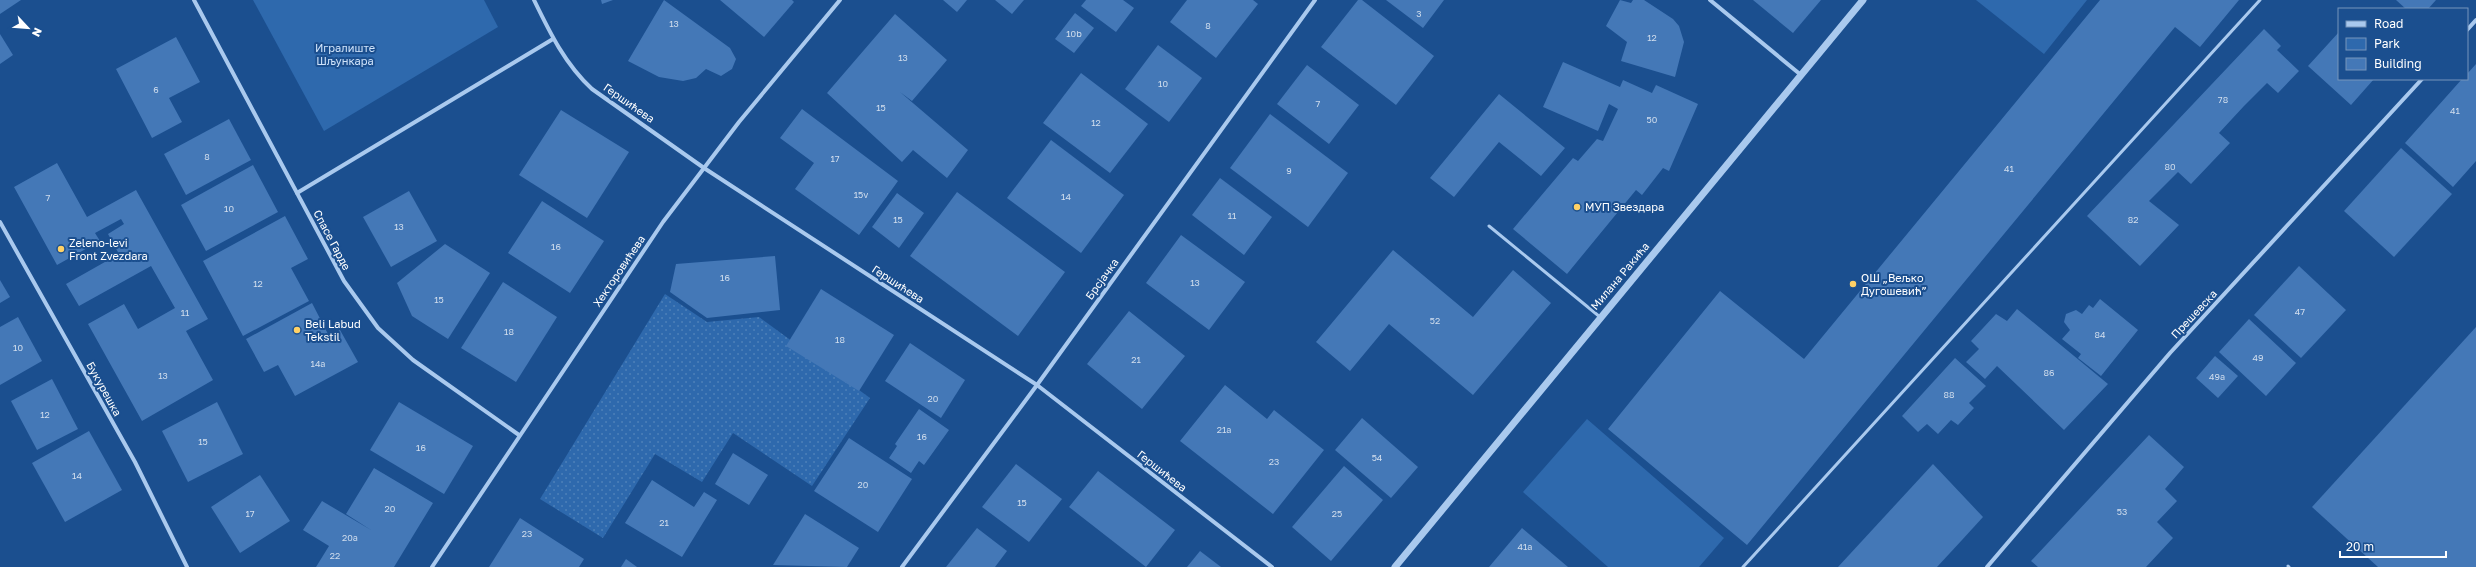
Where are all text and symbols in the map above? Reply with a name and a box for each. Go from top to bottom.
north arrow [8,8,48,48]
house number: 3 [1416,8,1422,19]
legend [2338,8,2468,80]
text: Road [2374,16,2403,31]
house number: 13 [669,18,679,29]
house number: 8 [1205,20,1211,31]
text: N [30,26,45,39]
house number: 10b [1066,28,1082,39]
house number: 12 [1647,32,1657,43]
text: Park [2374,36,2400,51]
park label: Игралиште Шљункара [315,41,375,67]
house number: 13 [898,52,908,63]
text: Building [2374,56,2422,71]
house number: 10 [1158,78,1168,89]
street label: Гершићева [601,80,657,125]
house number: 6 [153,84,159,95]
house number: 78 [2218,94,2228,105]
house number: 7 [1316,98,1321,109]
house number: 15 [876,102,886,113]
house number: 41 [2450,105,2461,116]
house number: 50 [1647,114,1658,125]
house number: 12 [1091,117,1101,128]
house number: 8 [204,151,210,162]
house number: 17 [830,153,840,164]
house number: 80 [2164,161,2176,172]
house number: 41 [2004,163,2015,174]
house number: 9 [1286,165,1292,176]
house number: 15v [854,189,868,200]
house number: 14 [1061,191,1071,202]
house number: 7 [46,192,51,203]
place label: МУП Звездара [1585,200,1664,213]
marker: МУП Звездара [1572,202,1582,212]
house number: 10 [224,203,234,214]
street label: Спасе Гарде [311,207,354,272]
house number: 11 [1228,210,1237,221]
house number: 15 [893,214,903,225]
house number: 82 [2128,214,2138,225]
house number: 13 [394,221,404,232]
street label: Хекторовићева [590,232,647,309]
place label: Zeleno-levi Front Zvezdara [69,236,148,262]
street label: Милана Ракића [1588,239,1652,312]
house number: 16 [551,241,561,252]
marker: Zeleno-levi Front Zvezdara [56,244,66,254]
street label: Брсјачка [1082,256,1121,302]
street label: Гершићева [870,262,927,305]
place label: ОШ „Вељко Дугошевић” [1861,271,1927,297]
house number: 16 [720,272,730,283]
house number: 13 [1190,277,1200,288]
house number: 12 [253,278,263,289]
marker: ОШ „Вељко Дугошевић” [1848,279,1858,289]
street label: Прешевска [2168,287,2219,341]
house number: 15 [434,294,444,305]
house number: 47 [2295,306,2305,317]
house number: 11 [181,307,190,318]
house number: 52 [1430,315,1440,326]
place label: Beli Labud Tekstil [305,317,361,343]
marker: Beli Labud Tekstil [292,325,302,335]
house number: 18 [504,326,514,337]
house number: 84 [2095,329,2106,340]
house number: 18 [835,334,845,345]
house number: 10 [13,342,23,353]
house number: 49 [2253,352,2263,363]
house number: 21 [1131,354,1141,365]
house number: 14a [311,358,325,369]
street label: Букурешка [84,359,125,418]
house number: 86 [2044,367,2054,378]
house number: 13 [158,370,168,381]
house number: 49a [2209,371,2225,382]
house number: 88 [1944,389,1954,400]
house number: 20 [928,393,939,404]
house number: 12 [40,409,50,420]
house number: 21a [1217,424,1231,435]
house number: 16 [917,431,927,442]
house number: 15 [198,436,208,447]
house number: 16 [416,442,426,453]
street label: Гершићева [1135,447,1190,494]
house number: 54 [1372,452,1383,463]
house number: 23 [1269,456,1279,467]
house number: 14 [72,470,82,481]
house number: 20 [858,479,869,490]
house number: 15 [1017,497,1027,508]
house number: 20 [385,503,396,514]
house number: 53 [2117,506,2127,517]
house number: 17 [245,508,255,519]
house number: 25 [1332,508,1342,519]
house number: 21 [659,517,669,528]
house number: 23 [522,528,532,539]
house number: 20a [342,532,358,543]
scale bar [2340,533,2446,559]
text: 20 m [2346,539,2374,554]
house number: 41a [1518,541,1532,552]
house number: 22 [330,550,340,561]

